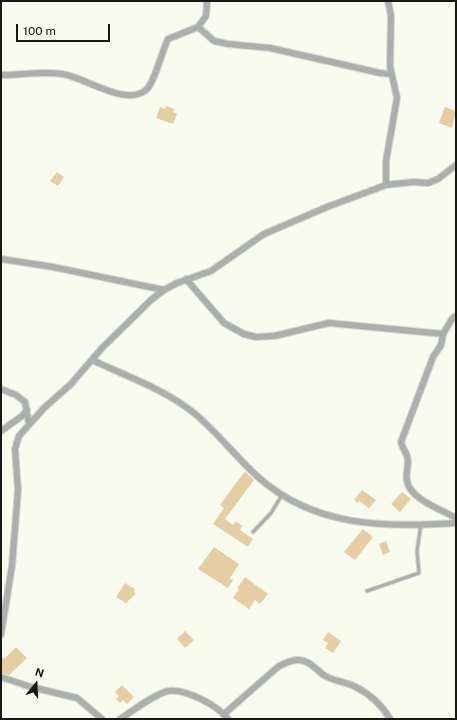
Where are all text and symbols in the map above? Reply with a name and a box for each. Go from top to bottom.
scale bar [18,16,112,42]
text: 100 m [23,24,56,38]
north arrow [16,664,56,704]
text: N [34,666,46,680]

